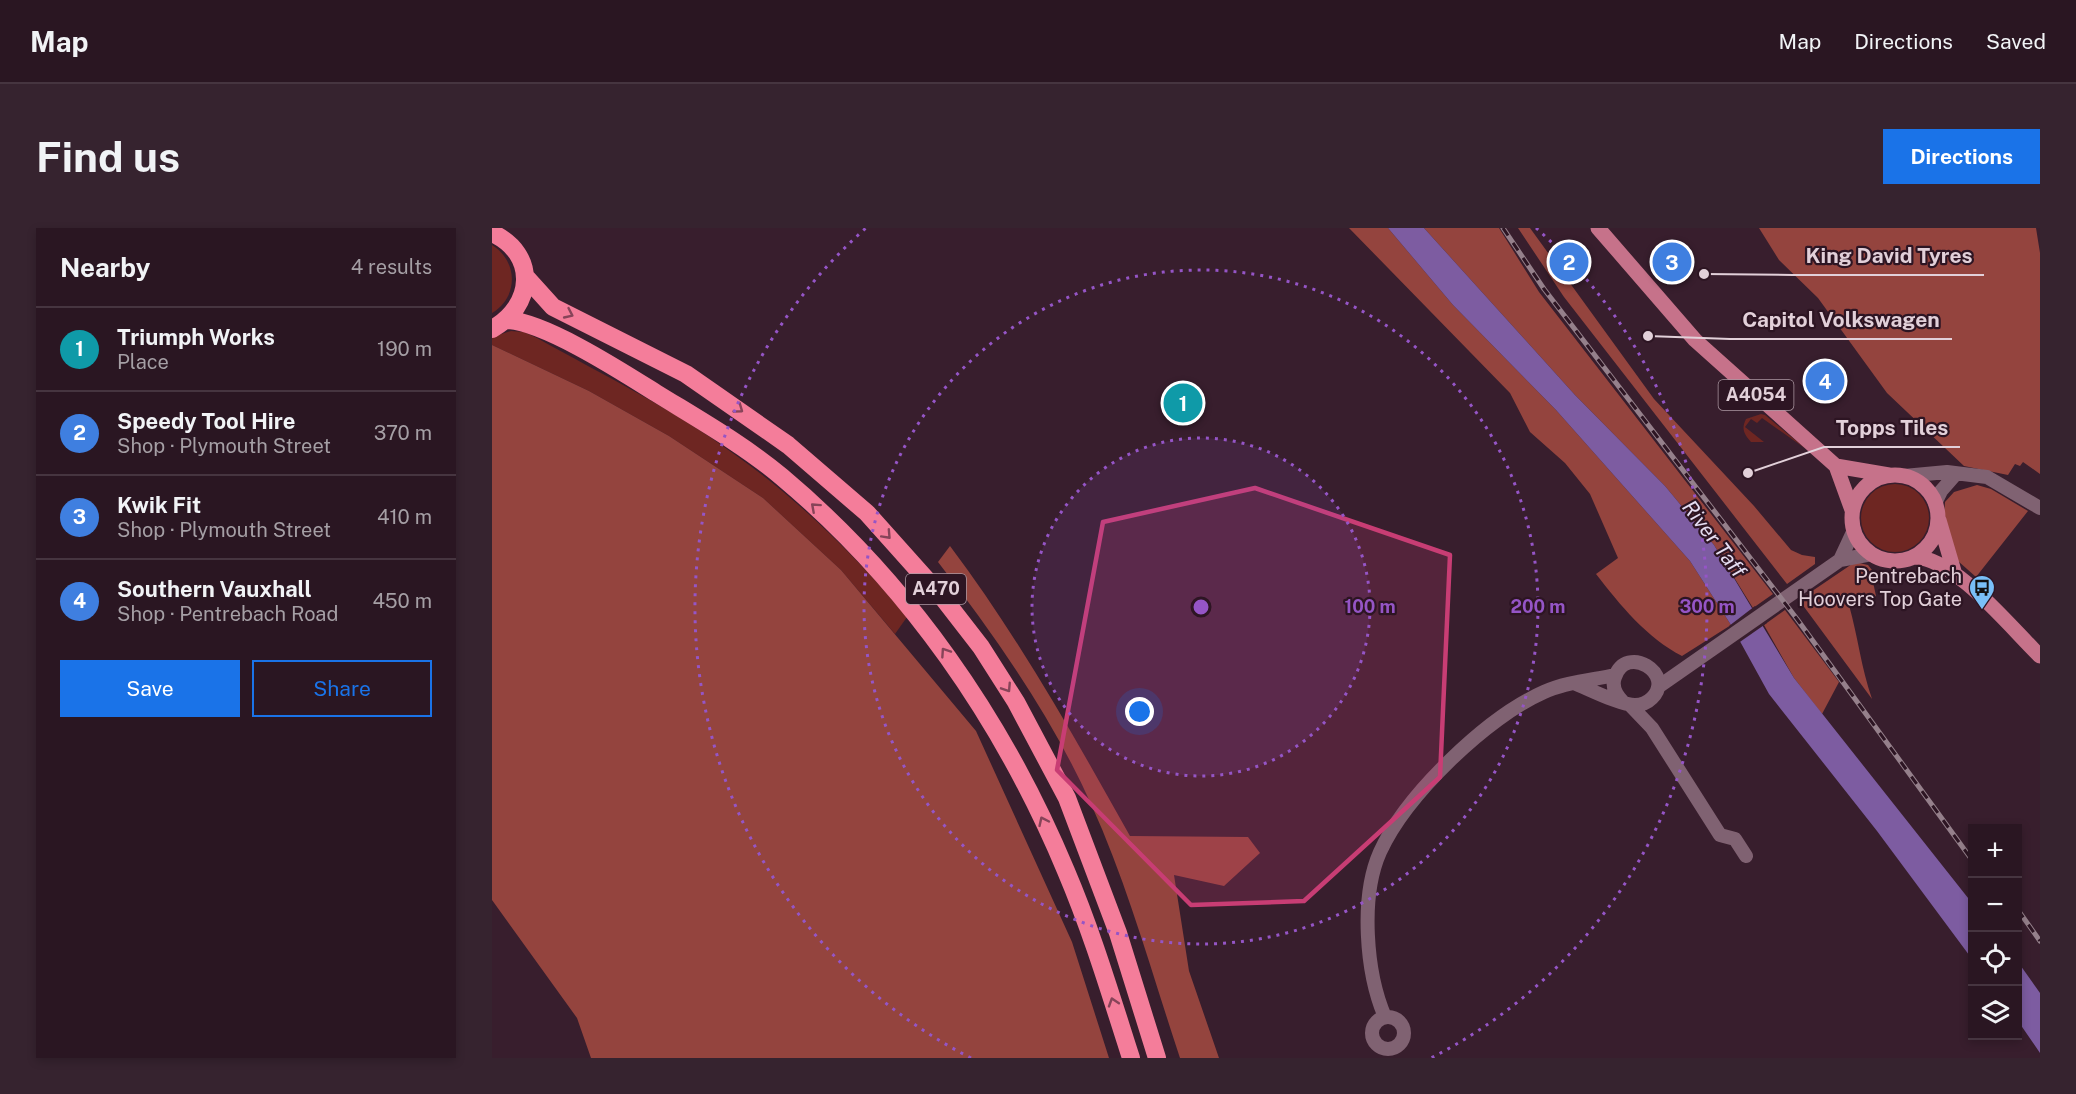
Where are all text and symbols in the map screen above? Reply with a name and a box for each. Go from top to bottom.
text: Map [30,25,89,58]
text: Map [1779,29,1821,54]
text: Directions [1854,29,1953,54]
text: Saved [1986,29,2046,54]
button: Directions [1883,129,2040,184]
text: Find us [36,132,180,181]
callout: King David Tyres [1793,236,1984,275]
pin: 2 [1550,240,1588,285]
pin: 3 [1652,240,1692,285]
text: King David Tyres [1805,243,1973,268]
text: Nearby [60,252,150,283]
text: 4 results [351,255,432,279]
callout: Capitol Volkswagen [1730,300,1952,339]
one-way arrow [562,307,573,319]
text: Capitol Volkswagen [1742,307,1940,332]
text: Triumph Works [117,324,275,350]
text: 1 [75,337,84,361]
text: 190 m [377,337,432,361]
text: Place [117,350,169,374]
pin: 4 [1806,358,1844,404]
pin: 1 [1164,380,1202,426]
road number: A4054 [1718,380,1794,410]
one-way arrow [732,401,743,412]
text: Speedy Tool Hire [117,408,296,434]
callout: Topps Tiles [1824,408,1960,447]
text: Topps Tiles [1836,415,1948,440]
text: 2 [73,421,86,445]
text: 370 m [374,421,432,445]
text: Shop · Plymouth Street [117,434,331,458]
text: Kwik Fit [117,492,201,518]
water label: River Taff [1677,495,1752,583]
one-way arrow [812,503,822,514]
text: 3 [73,505,86,529]
text: 410 m [377,505,432,529]
text: Shop · Plymouth Street [117,518,331,542]
one-way arrow [880,528,891,538]
place label: Pentrebach Hoovers Top Gate [1798,564,1962,611]
bus stop icon: Pentrebach Hoovers Top Gate [1967,573,1997,611]
road number: A470 [906,574,966,604]
text: Southern Vauxhall [117,576,312,602]
text: 4 [73,589,86,613]
text: 450 m [372,589,432,613]
text: 100 m [1344,596,1396,617]
text: 200 m [1511,596,1565,617]
text: 300 m [1679,596,1735,617]
centre of rings [1191,597,1211,617]
text: Shop · Pentrebach Road [117,602,338,626]
one-way arrow [941,648,952,659]
button: Save [60,660,240,717]
button: Share [252,660,432,717]
one-way arrow [1000,682,1012,692]
your location [1125,697,1154,726]
one-way arrow [1038,816,1050,827]
map controls [1968,824,2022,1040]
button: + [1968,824,2022,878]
button: − [1968,878,2022,932]
button: locate [1968,932,2022,986]
button: layers [1968,986,2022,1040]
one-way arrow [1108,997,1120,1008]

